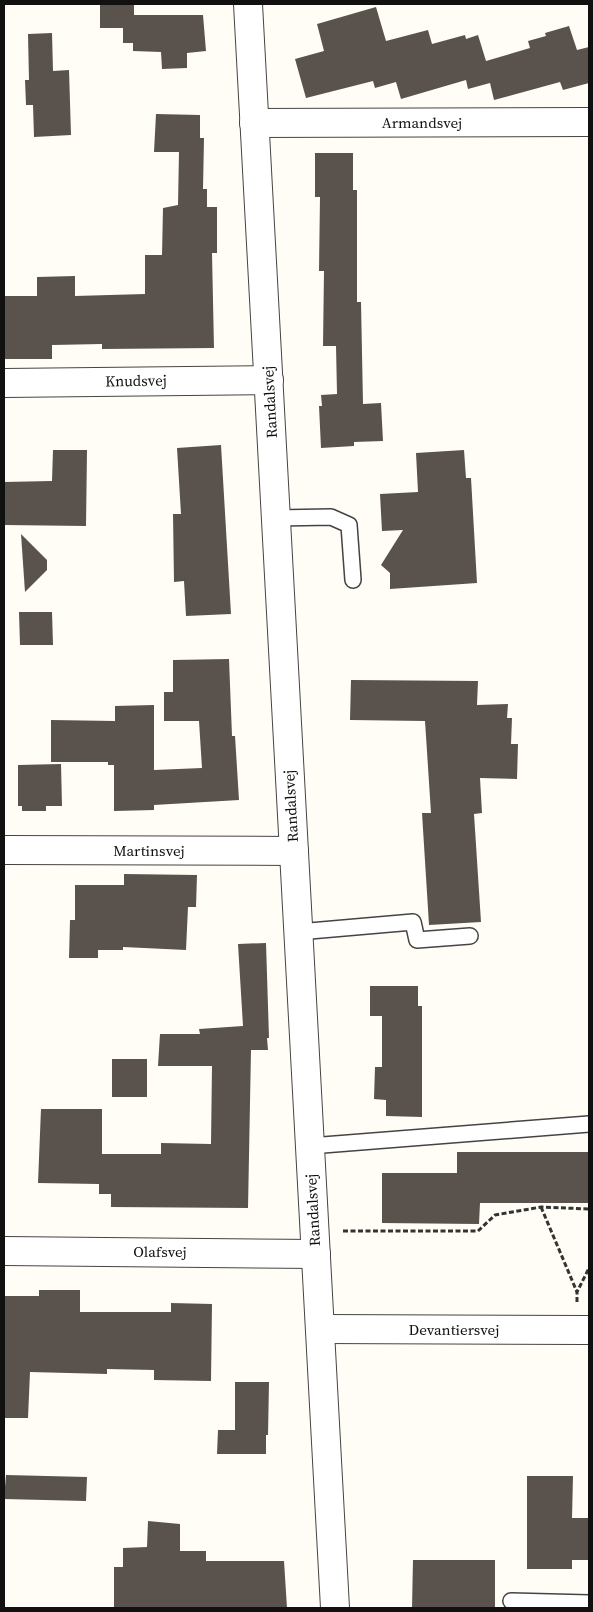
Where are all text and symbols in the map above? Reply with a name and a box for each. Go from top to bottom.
street label: Armandsvej [382,112,462,133]
street label: Randalsvej [257,365,282,439]
street label: Knudsvej [105,369,167,392]
street label: Randalsvej [278,769,303,843]
street label: Martinsvej [113,840,185,861]
street label: Randalsvej [300,1173,325,1247]
street label: Olafsvej [133,1241,187,1262]
street label: Devantiersvej [409,1319,499,1340]

